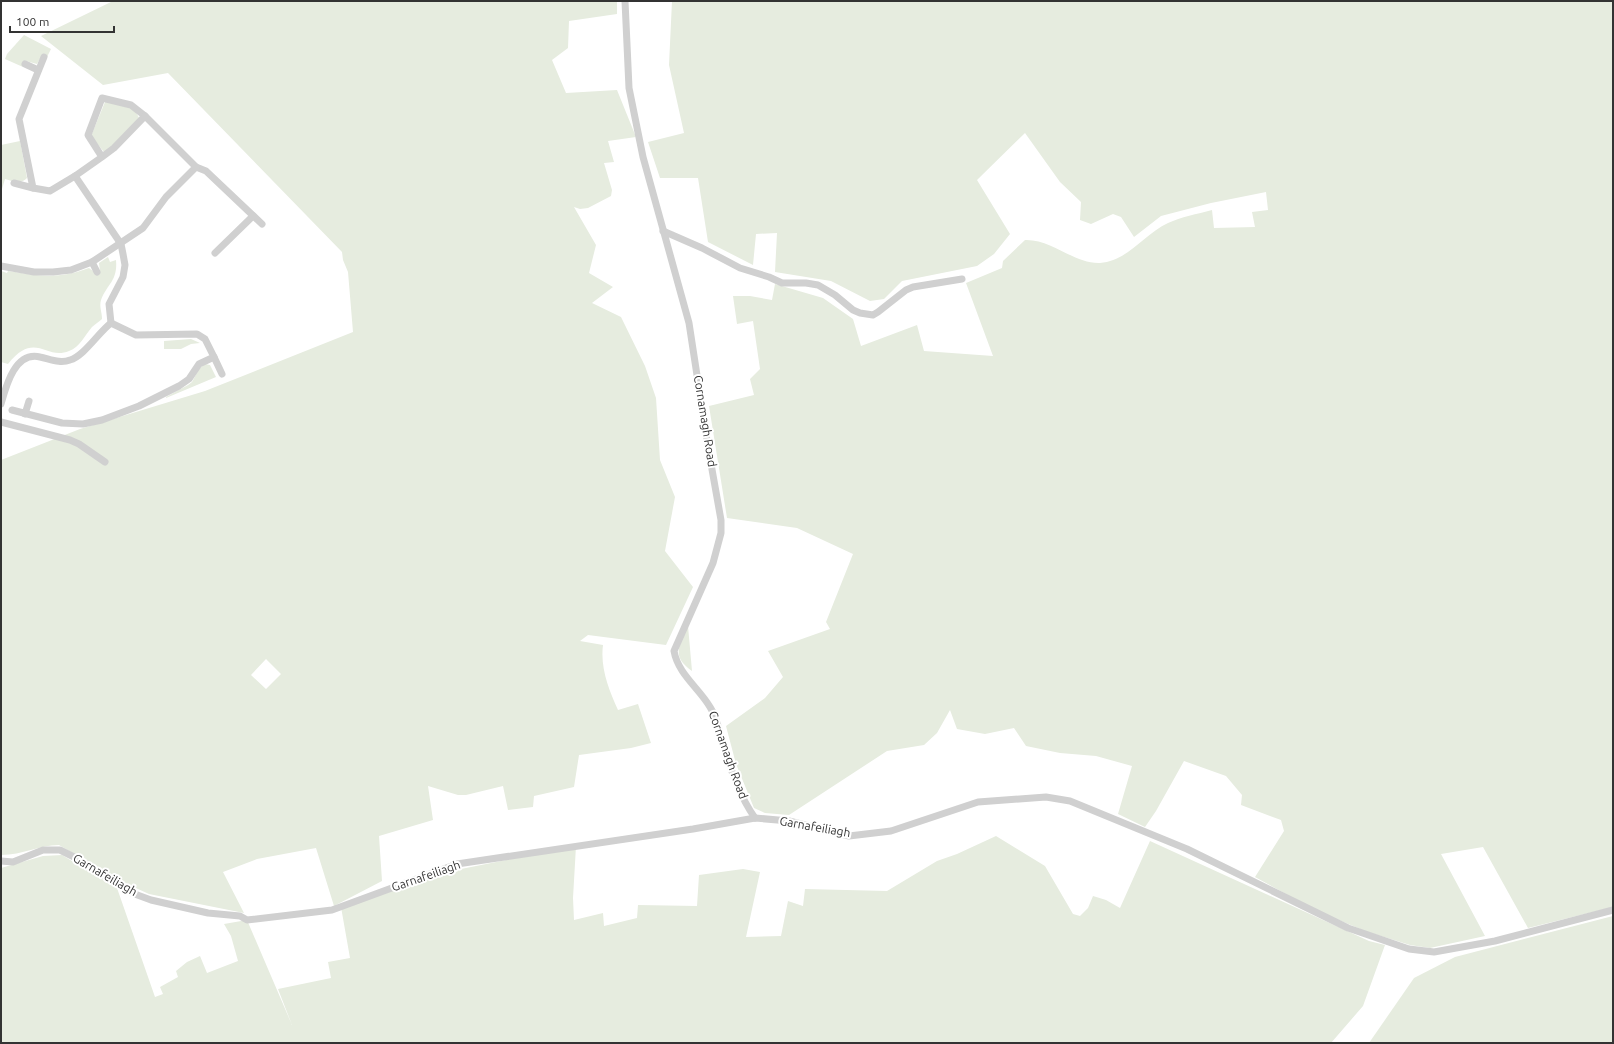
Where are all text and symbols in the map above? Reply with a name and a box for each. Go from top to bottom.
scale bar [10,8,114,34]
text: 100 m [16,15,49,28]
street label: Cornamagh Road [692,374,719,468]
street label: Cornamagh Road [707,709,750,801]
street label: Garnafeiliagh [779,814,852,839]
street label: Garnafeiliagh [71,851,140,898]
street label: Garnafeiliagh [390,858,462,893]

